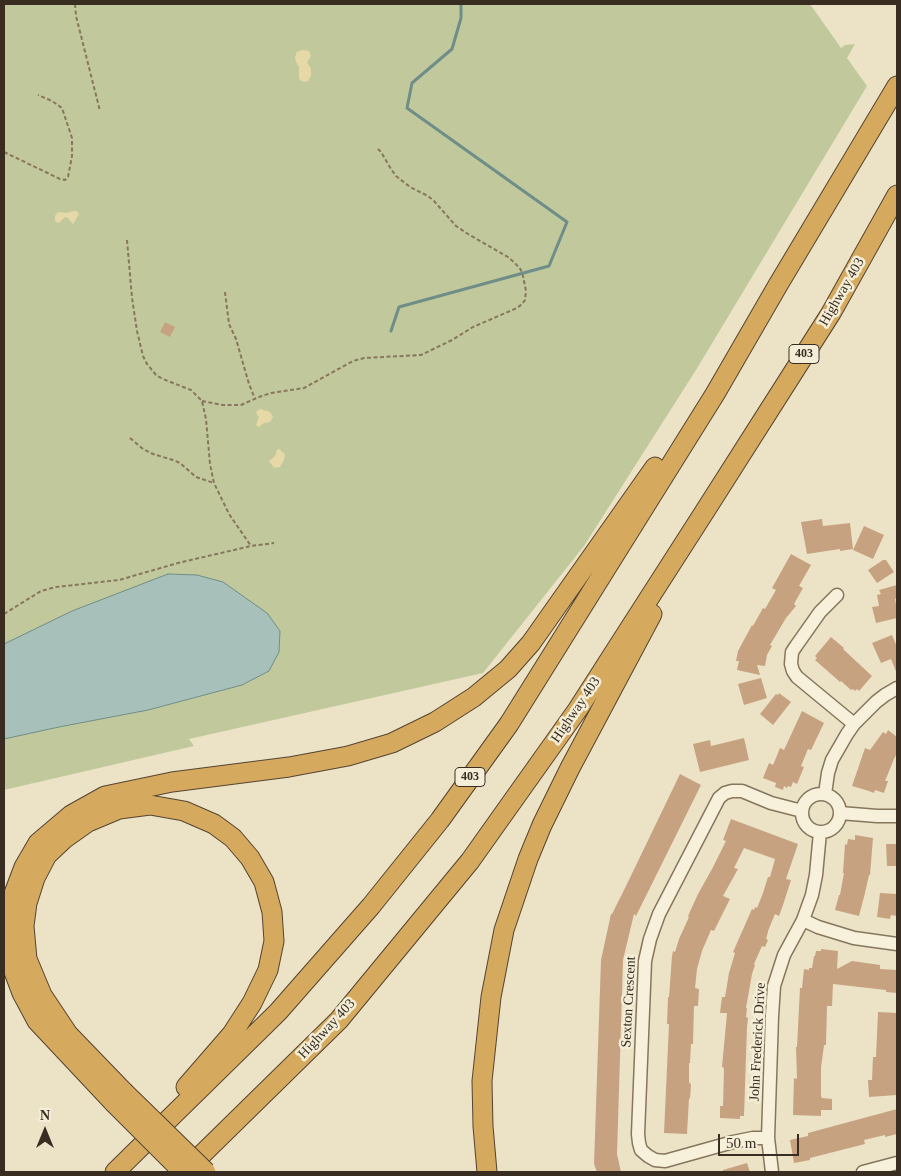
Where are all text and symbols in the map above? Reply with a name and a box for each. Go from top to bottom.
street label: Highway 403 [816,255,868,329]
road number: 403 [789,344,819,364]
street label: Highway 403 [548,674,604,746]
road number: 403 [455,768,485,786]
street label: Sexton Crescent [618,956,640,1048]
street label: John Frederick Drive [746,982,770,1102]
street label: Highway 403 [295,996,359,1062]
north arrow [20,1106,70,1156]
text: N [40,1108,50,1123]
scale bar [721,1124,802,1156]
text: 50 m [726,1135,756,1151]

